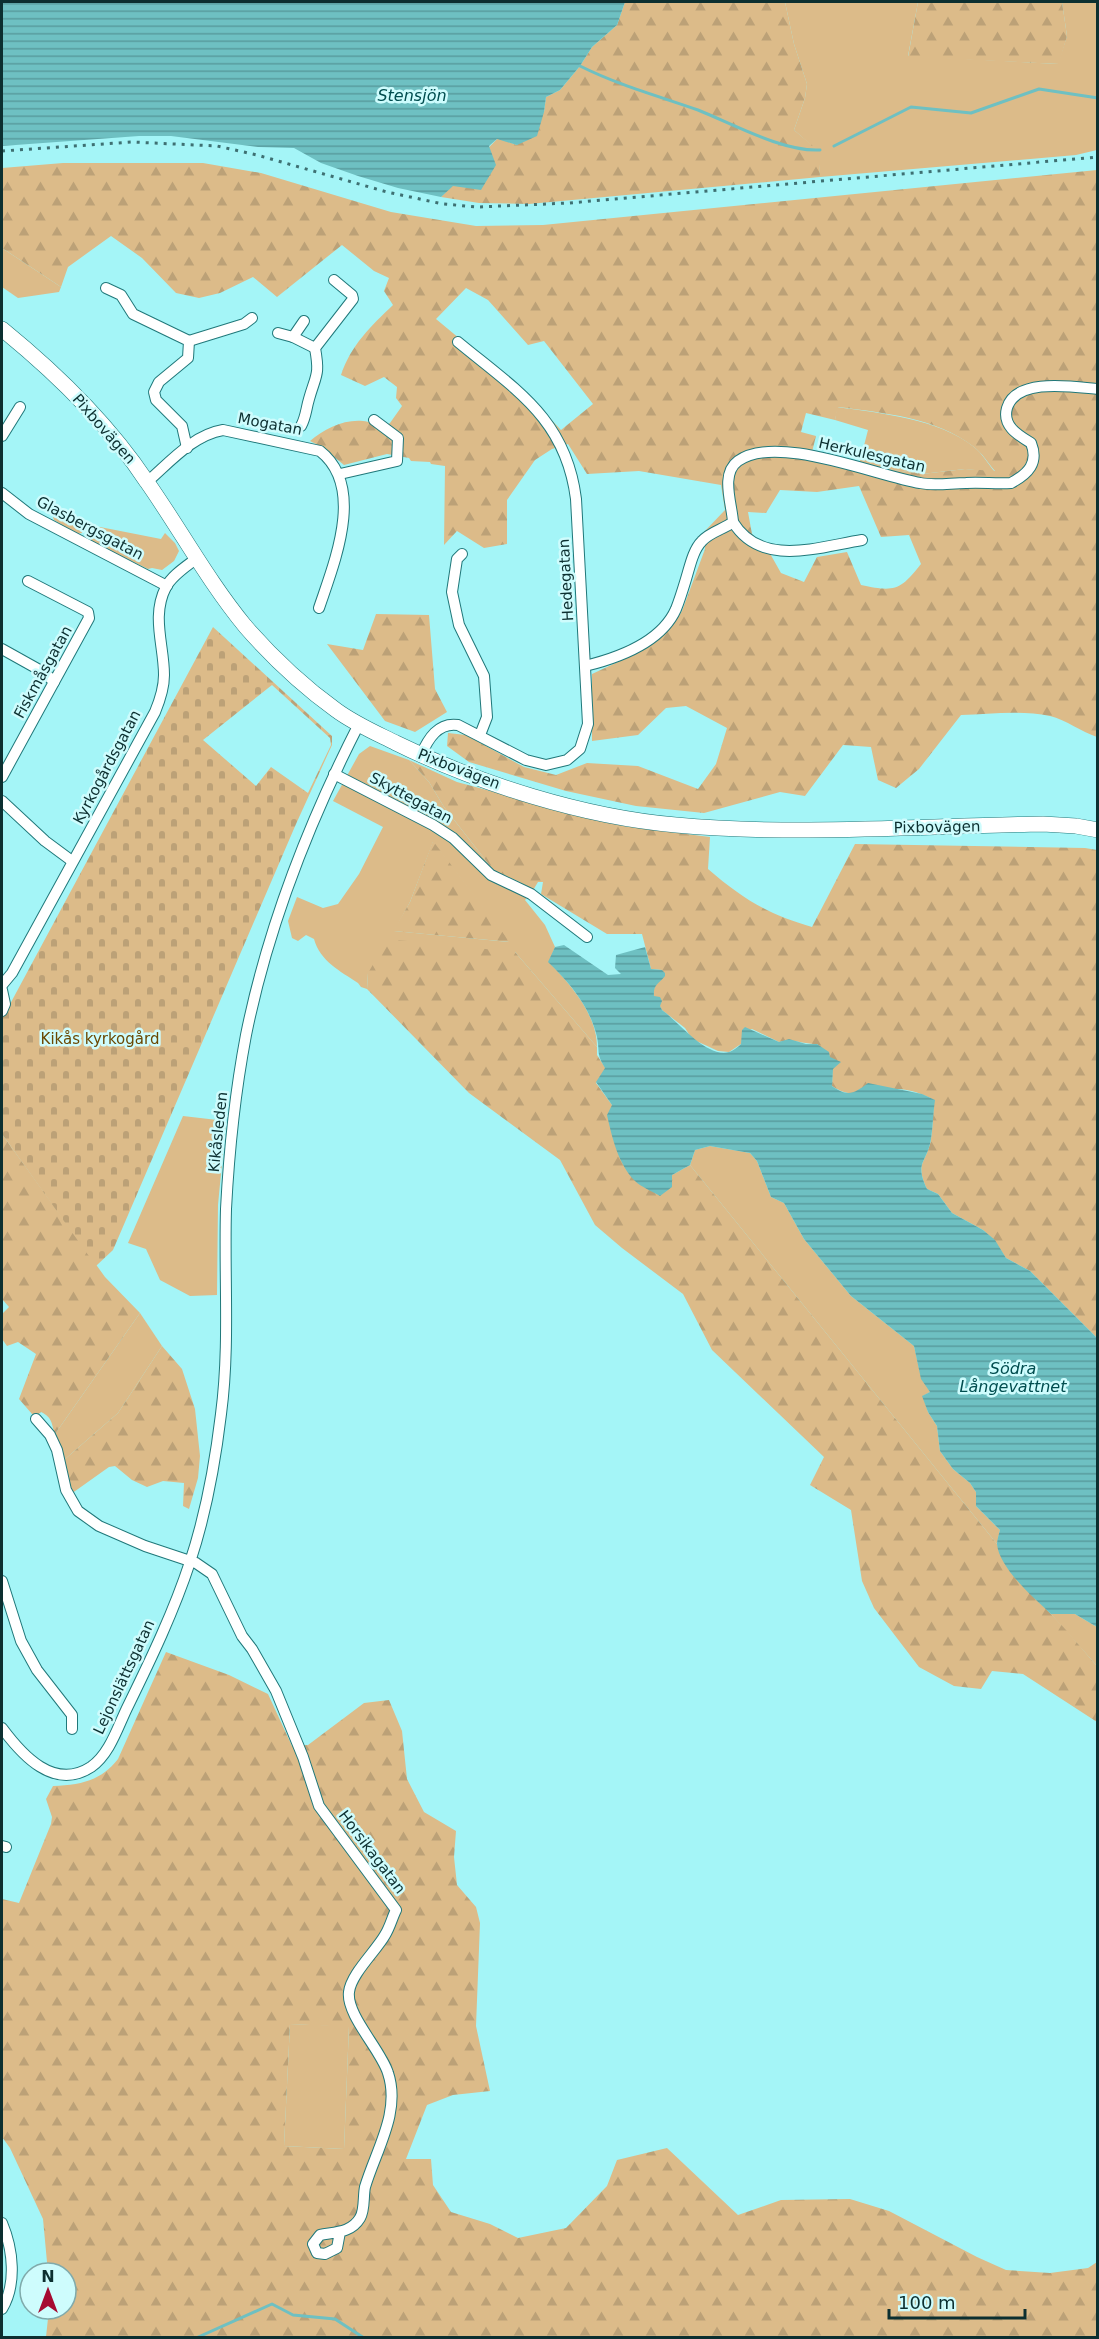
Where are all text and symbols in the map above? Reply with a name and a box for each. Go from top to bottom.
water label: Stensjön [377,86,447,105]
street label: Pixbovägen [69,390,139,468]
street label: Mogatan [236,409,304,439]
street label: Herkulesgatan [817,434,927,476]
street label: Glasbergsgatan [34,492,146,564]
street label: Hedegatan [555,538,577,622]
street label: Fiskmåsgatan [10,623,76,721]
street label: Kyrkogårdsgatan [69,707,145,827]
street label: Pixbovägen [415,745,503,793]
street label: Skyttegatan [367,769,455,827]
street label: Pixbovägen [893,817,981,837]
park label: Kikås kyrkogård [41,1030,159,1048]
street label: Kikåsleden [205,1091,231,1173]
water label: Södra Långevattnet [960,1359,1067,1396]
street label: Lejonslättsgatan [90,1617,158,1737]
street label: Horsikagatan [335,1807,409,1897]
north arrow [18,2261,78,2321]
text: N [41,2267,55,2286]
scale bar [889,2282,1026,2320]
text: 100 m [898,2292,956,2313]

